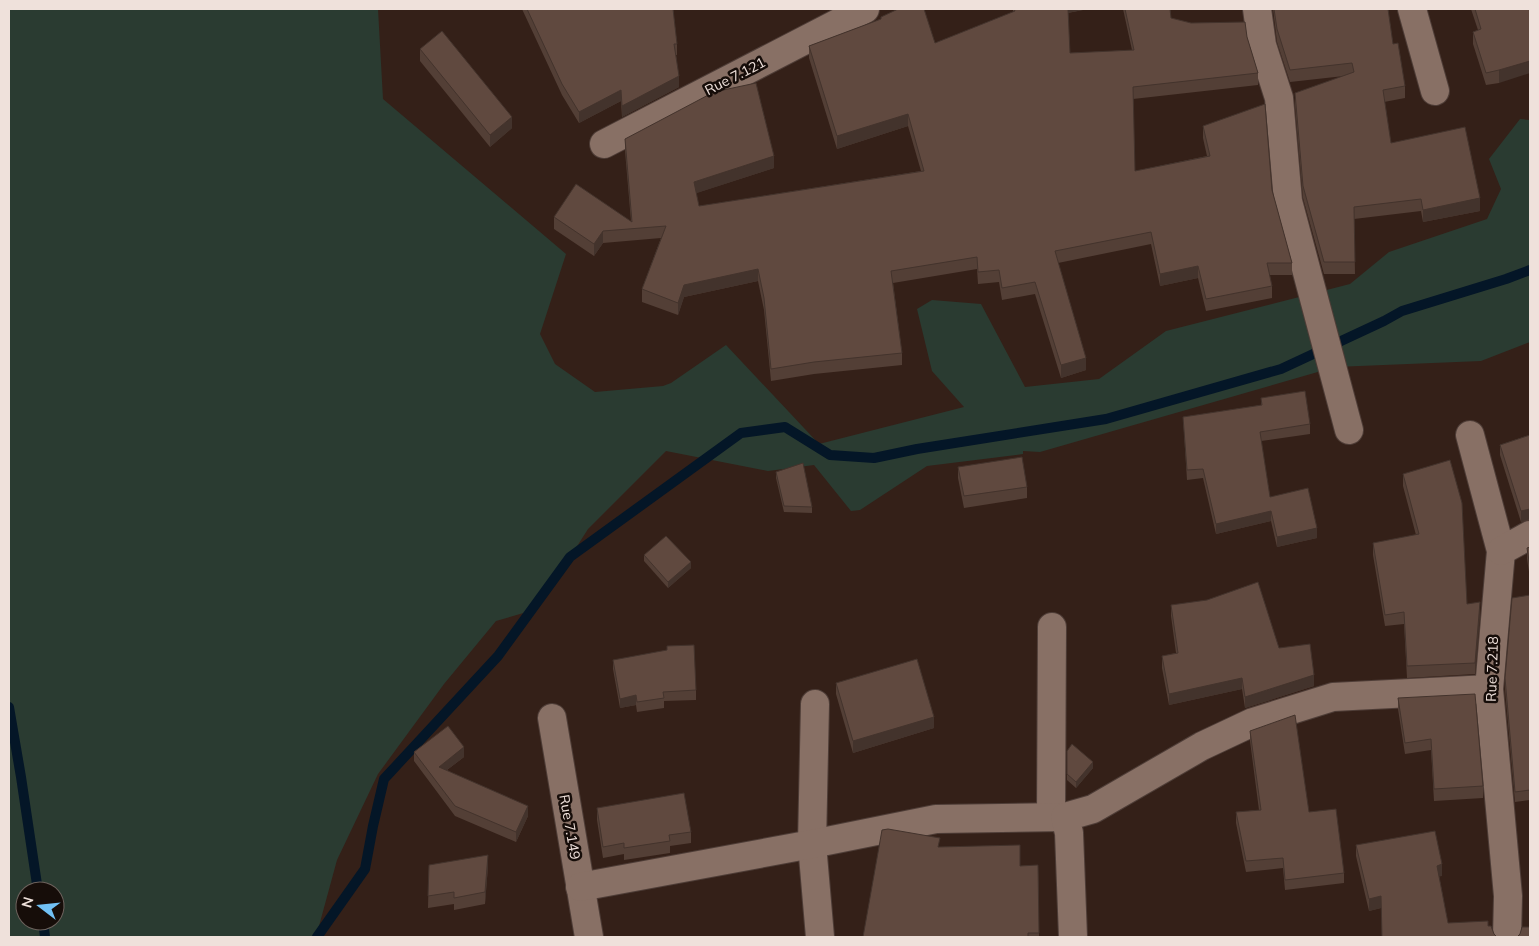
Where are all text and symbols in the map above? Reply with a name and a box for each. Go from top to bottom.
street label: Rue 7.121 [702,53,768,99]
street label: Rue 7.218 [1482,636,1502,702]
street label: Rue 7.149 [555,793,585,861]
north arrow [15,881,65,931]
text: N [17,895,38,910]

